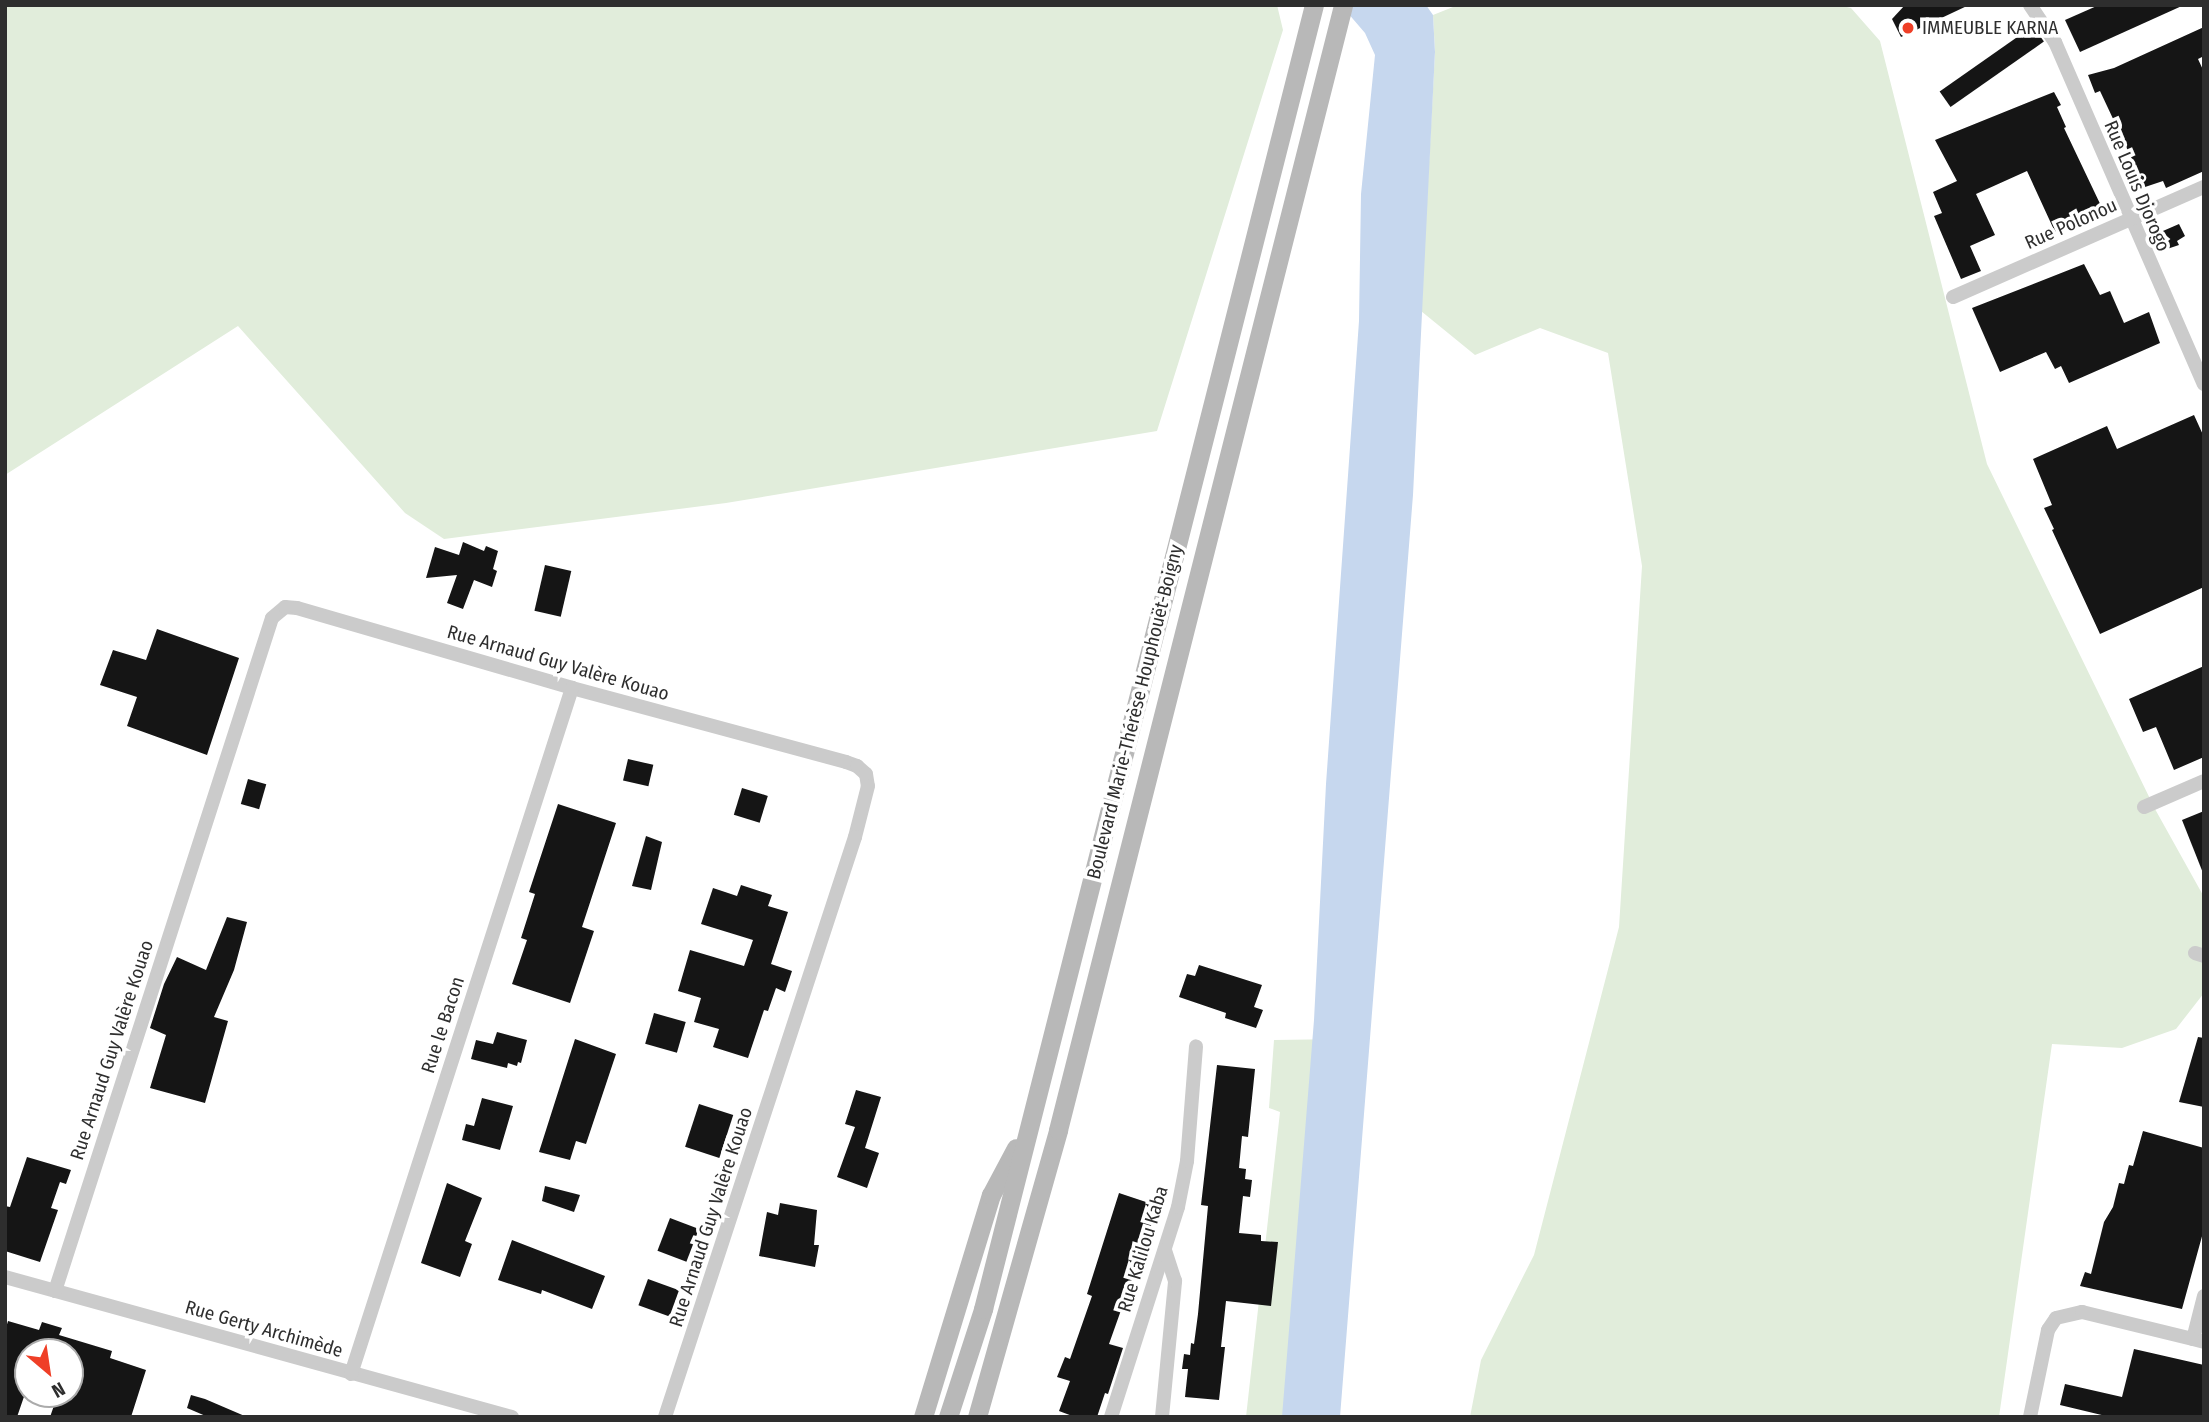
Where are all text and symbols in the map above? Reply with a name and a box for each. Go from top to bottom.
place label: IMMEUBLE KARNA [1922,17,2058,39]
marker: IMMEUBLE KARNA [1900,20,1916,36]
street label: Rue Louis Djorogo [2099,117,2175,255]
street label: Rue Polonou [2021,194,2121,254]
street label: Boulevard Marie-Thérèse Houphouët-Boigny [1082,542,1188,882]
street label: Rue Arnaud Guy Valère Kouao [444,620,672,706]
street label: Rue Arnaud Guy Valère Kouao [66,937,158,1163]
street label: Rue le Bacon [417,974,469,1076]
street label: Rue Arnaud Guy Valère Kouao [665,1104,757,1330]
street label: Rue Kalilou Kaba [1113,1183,1173,1315]
street label: Rue Gerty Archimède [183,1296,345,1362]
north arrow [14,1338,84,1408]
text: N [48,1377,69,1403]

